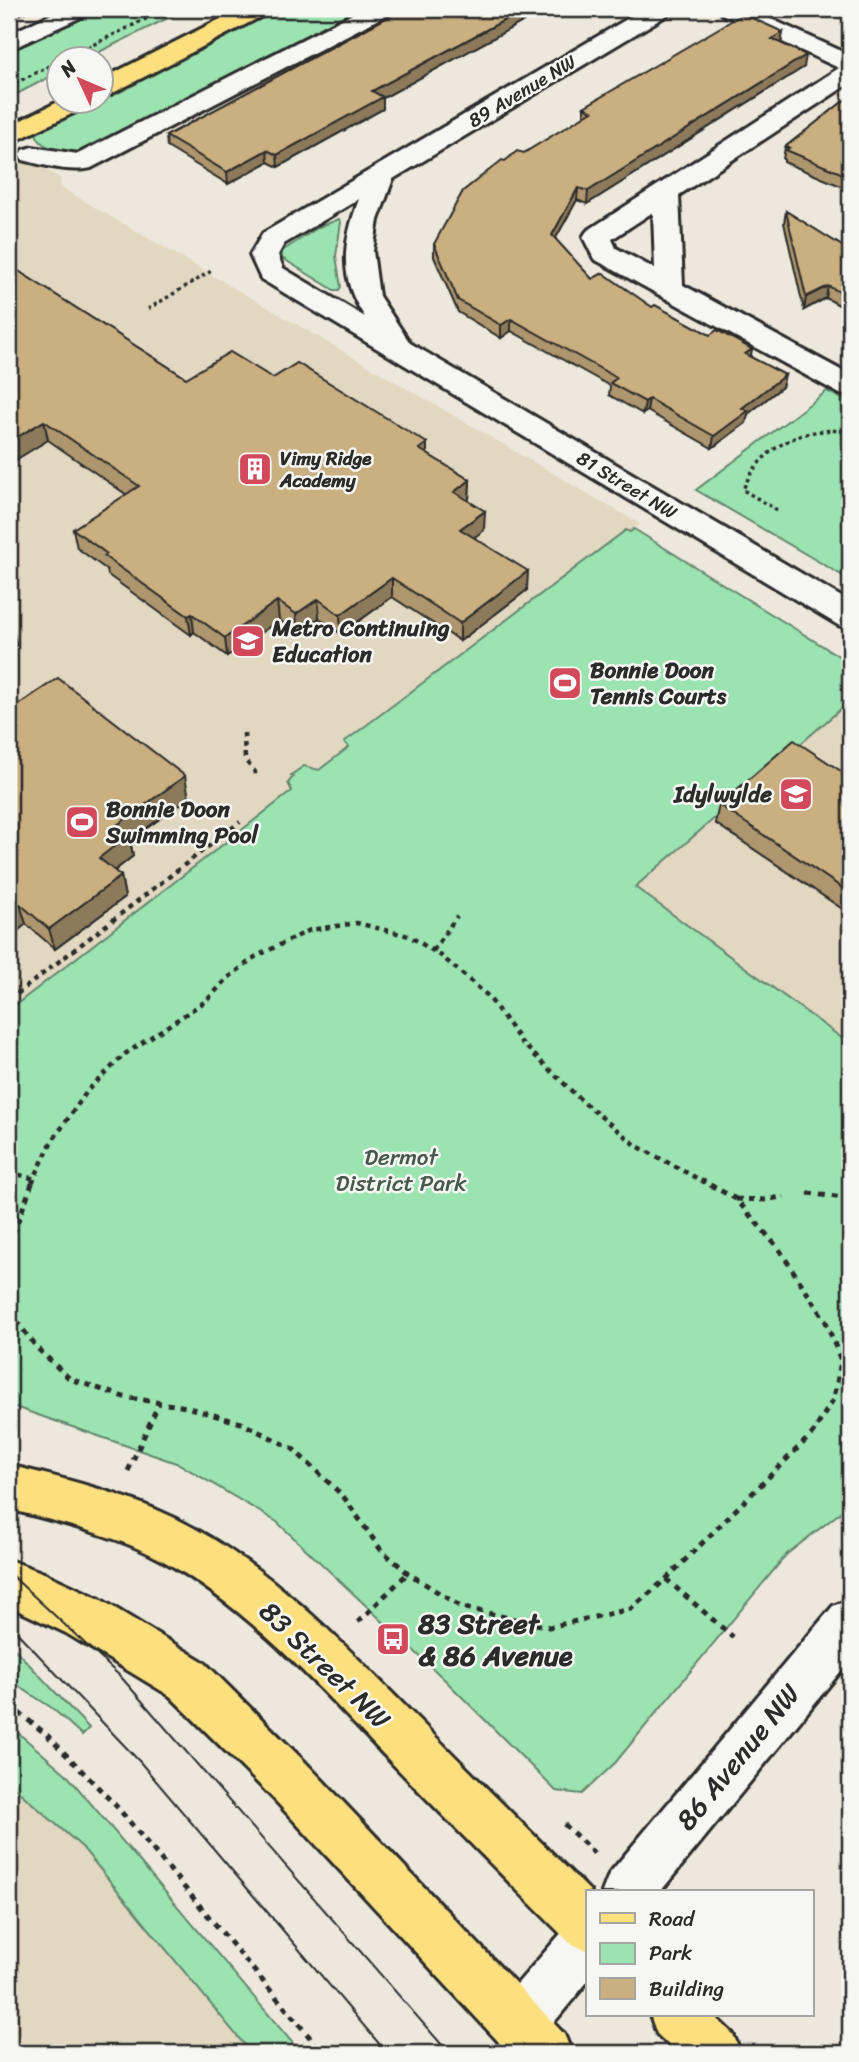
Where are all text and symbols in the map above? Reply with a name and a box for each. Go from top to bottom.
street label: 89 Avenue NW [461,45,583,136]
north arrow [46,46,116,116]
text: N [51,52,85,85]
place label: Vimy Ridge Academy [279,442,372,497]
street label: 81 Street NW [570,442,684,528]
building icon: Vimy Ridge Academy [236,450,274,488]
place label: Metro Continuing Education [271,608,450,675]
school or university icon: Metro Continuing Education [229,622,267,660]
place label: Bonnie Doon Tennis Courts [590,650,727,717]
sports icon: Bonnie Doon Tennis Courts [546,664,584,702]
place label: Idylwylde [673,774,772,815]
school or university icon: Idylwylde [777,775,815,813]
place label: Bonnie Doon Swimming Pool [105,789,259,856]
sports icon: Bonnie Doon Swimming Pool [63,803,101,841]
park label: Dermot District Park [335,1137,467,1204]
street label: 83 Street NW [247,1588,403,1742]
place label: 83 Street & 86 Avenue [417,1599,573,1680]
bus stop icon: 83 Street & 86 Avenue [374,1620,412,1658]
street label: 86 Avenue NW [663,1672,813,1842]
legend [586,1890,814,2016]
text: Road [649,1900,696,1938]
text: Park [649,1934,692,1972]
text: Building [649,1970,725,2008]

